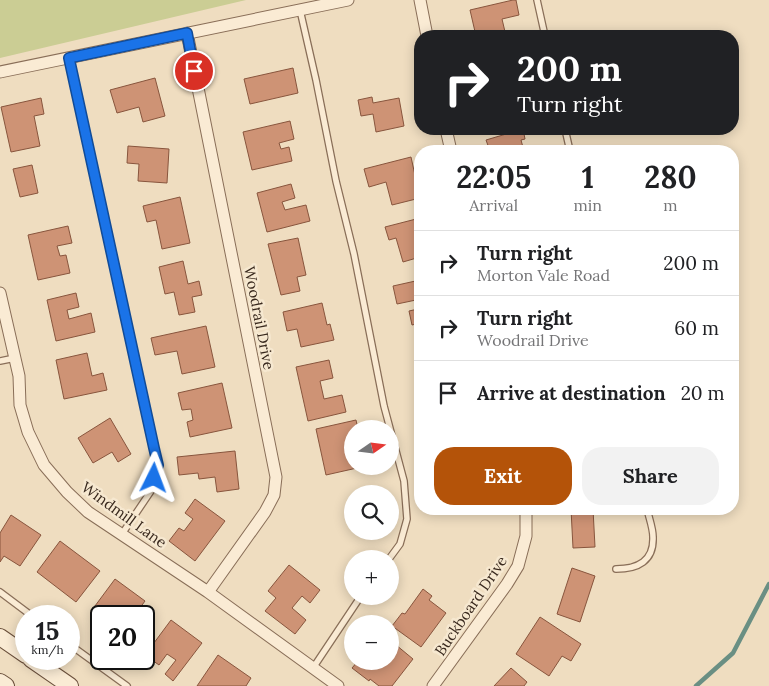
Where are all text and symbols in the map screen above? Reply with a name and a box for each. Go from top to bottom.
text: 200 m [517,46,622,91]
pin [173,50,215,92]
icon: right [434,50,499,115]
icon: arrive [180,57,208,85]
text: Turn right [517,90,622,118]
text: 22:05 [456,158,531,196]
text: 1 [582,158,594,196]
text: 280 [644,158,697,196]
text: Arrival [469,195,518,215]
text: min [573,195,602,215]
text: m [663,195,678,215]
text: Turn right [477,241,573,265]
icon: right [434,249,462,277]
text: 200 m [663,251,719,275]
street label: Woodrail Drive [240,265,279,371]
text: Morton Vale Road [477,265,610,285]
text: Turn right [477,306,573,330]
icon: right [434,314,462,342]
text: 60 m [674,316,719,340]
text: Woodrail Drive [477,330,589,350]
icon: arrive [434,379,462,407]
text: Arrive at destination [477,381,666,405]
text: 20 m [681,381,725,405]
north arrow [344,420,399,475]
map controls [344,420,399,670]
button: Exit [434,447,572,505]
button: Share [582,447,719,505]
position arrow [127,451,179,503]
street label: Windmill Lane [78,477,171,552]
button: search [344,485,399,540]
button: + [344,550,399,605]
street label: Buckboard Drive [430,552,511,659]
speed limit sign: 20 [90,605,155,670]
text: 15 [36,615,59,647]
button: − [344,615,399,670]
text: km/h [31,642,64,657]

